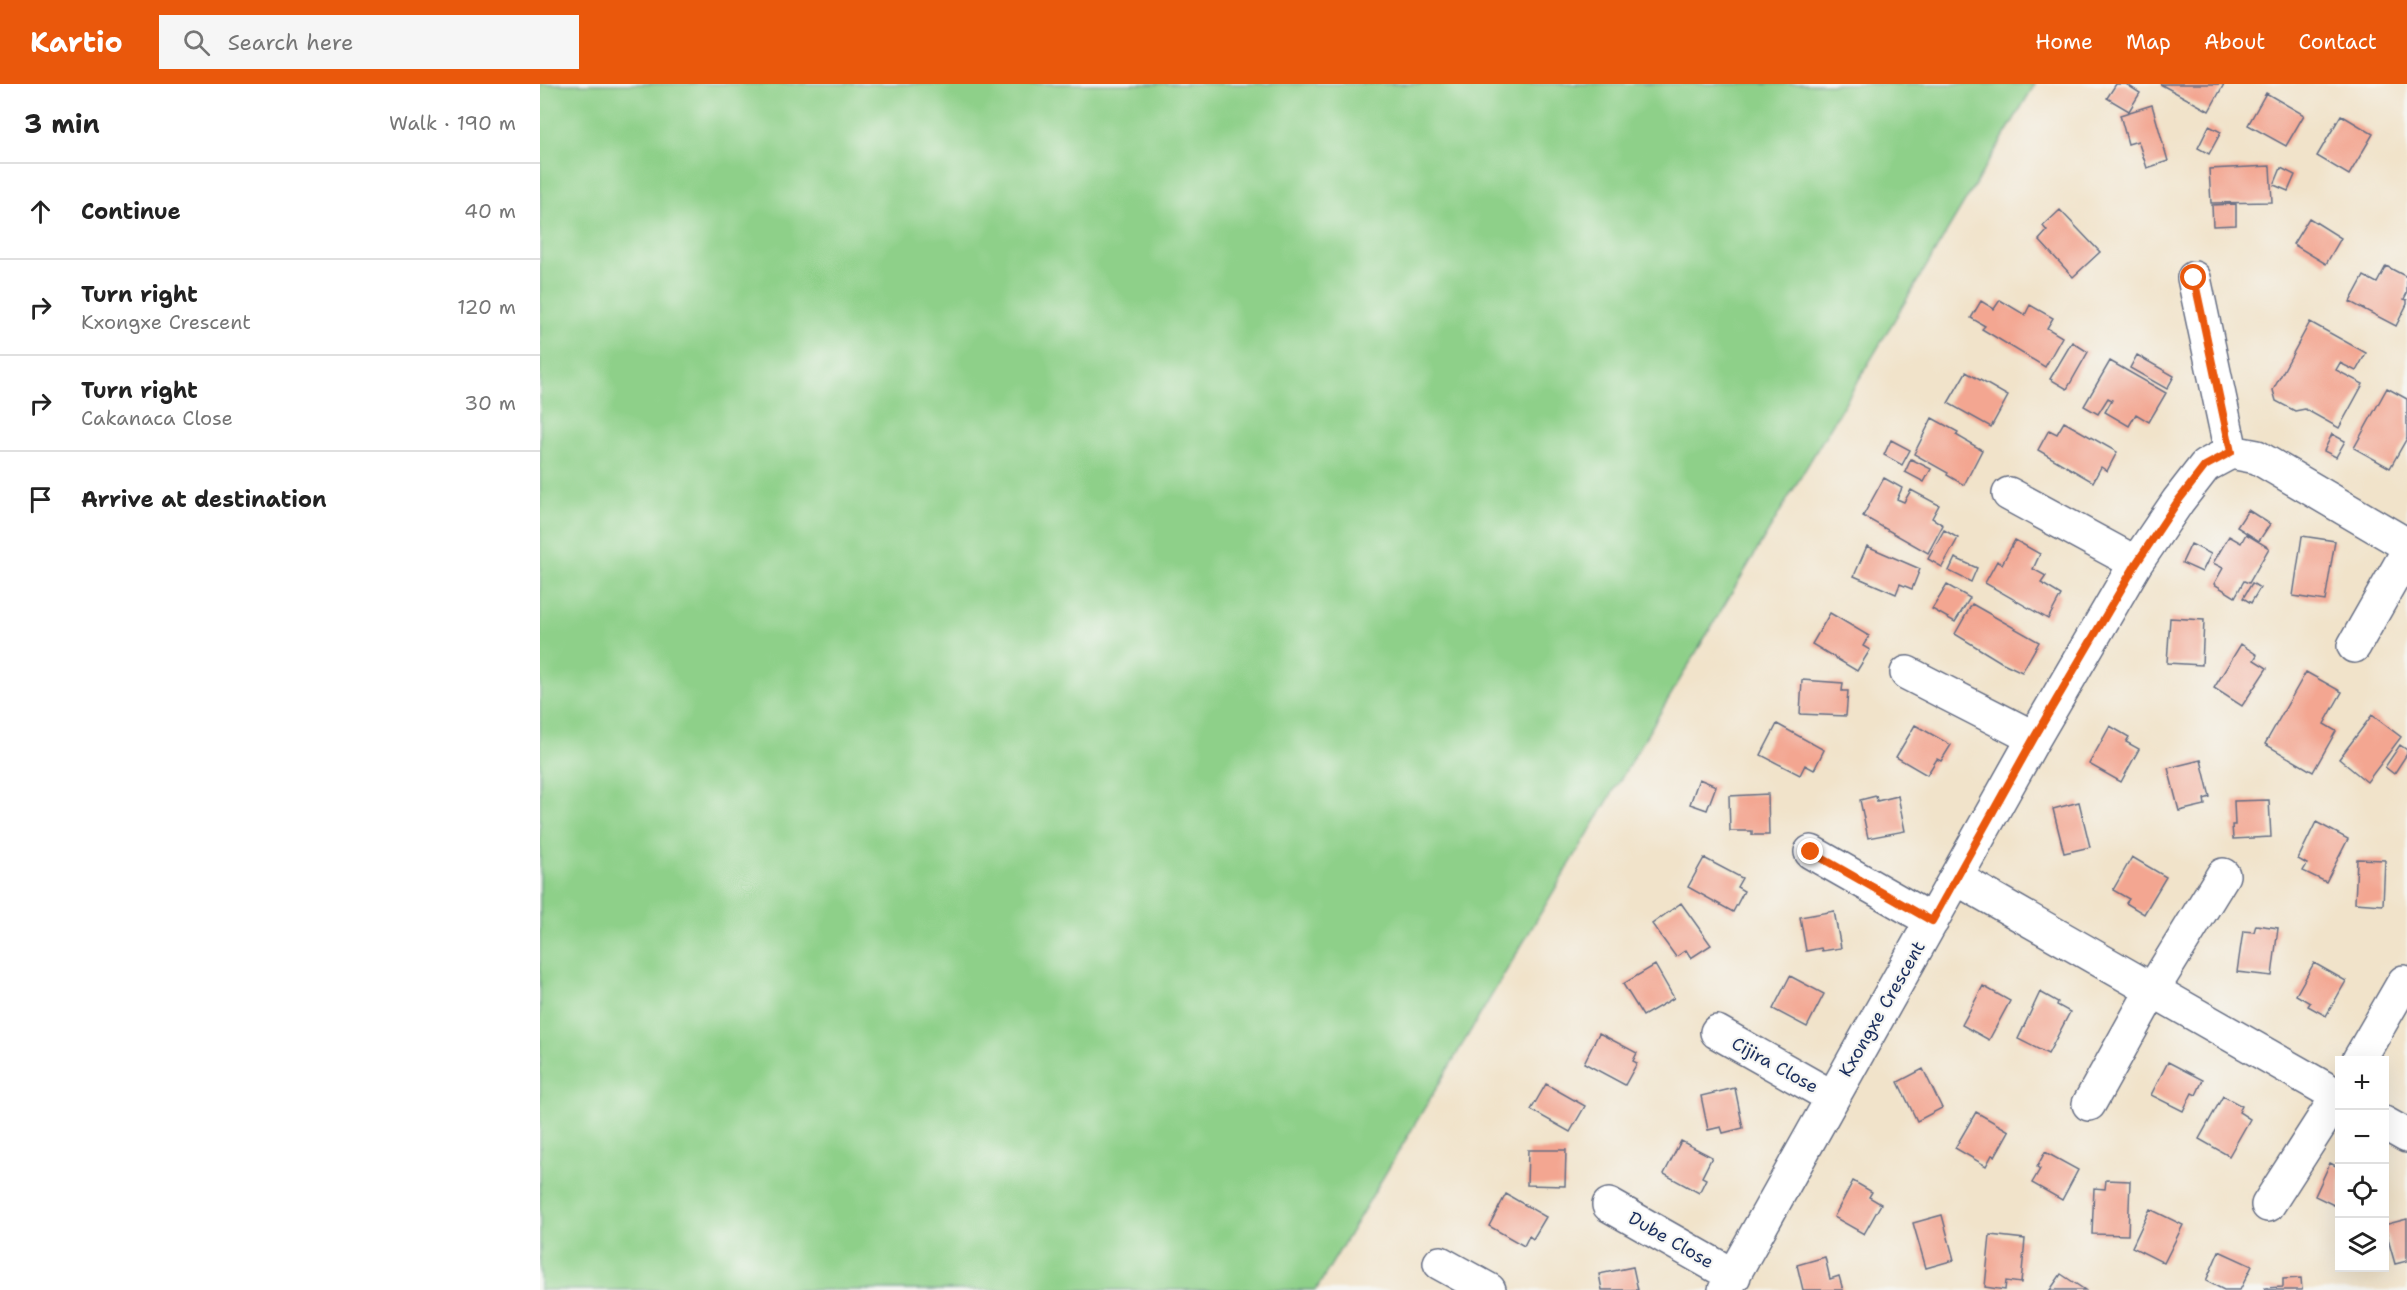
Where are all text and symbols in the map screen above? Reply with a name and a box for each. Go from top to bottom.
search box [159,15,579,69]
text: Kartio [30,23,123,61]
icon: search [180,26,213,59]
text: Search here [228,28,353,57]
text: Home [2035,28,2093,56]
text: Map [2126,28,2171,56]
text: About [2204,28,2265,56]
text: Contact [2298,28,2377,56]
text: 3 min [24,106,100,141]
text: Walk · 190 m [389,110,516,136]
icon: ahead [24,195,57,228]
text: Continue [81,197,181,226]
text: 40 m [464,198,516,224]
route start [2180,264,2206,290]
text: Turn right [81,280,198,309]
icon: right [24,291,57,324]
text: 120 m [457,294,516,320]
text: Kxongxe Crescent [81,309,251,335]
text: Turn right [81,376,198,405]
icon: right [24,387,57,420]
text: 30 m [464,390,516,416]
text: Cakanaca Close [81,405,233,431]
icon: arrive [24,483,57,516]
text: Arrive at destination [81,485,327,514]
route end [1797,838,1823,864]
street label: Kxongxe Crescent [1833,937,1931,1081]
street label: Cijira Close [1727,1031,1823,1099]
map controls [2335,1056,2389,1272]
button: + [2335,1056,2389,1110]
button: − [2335,1110,2389,1164]
button: locate [2335,1164,2389,1218]
street label: Dube Close [1624,1206,1718,1274]
button: layers [2335,1218,2389,1272]

